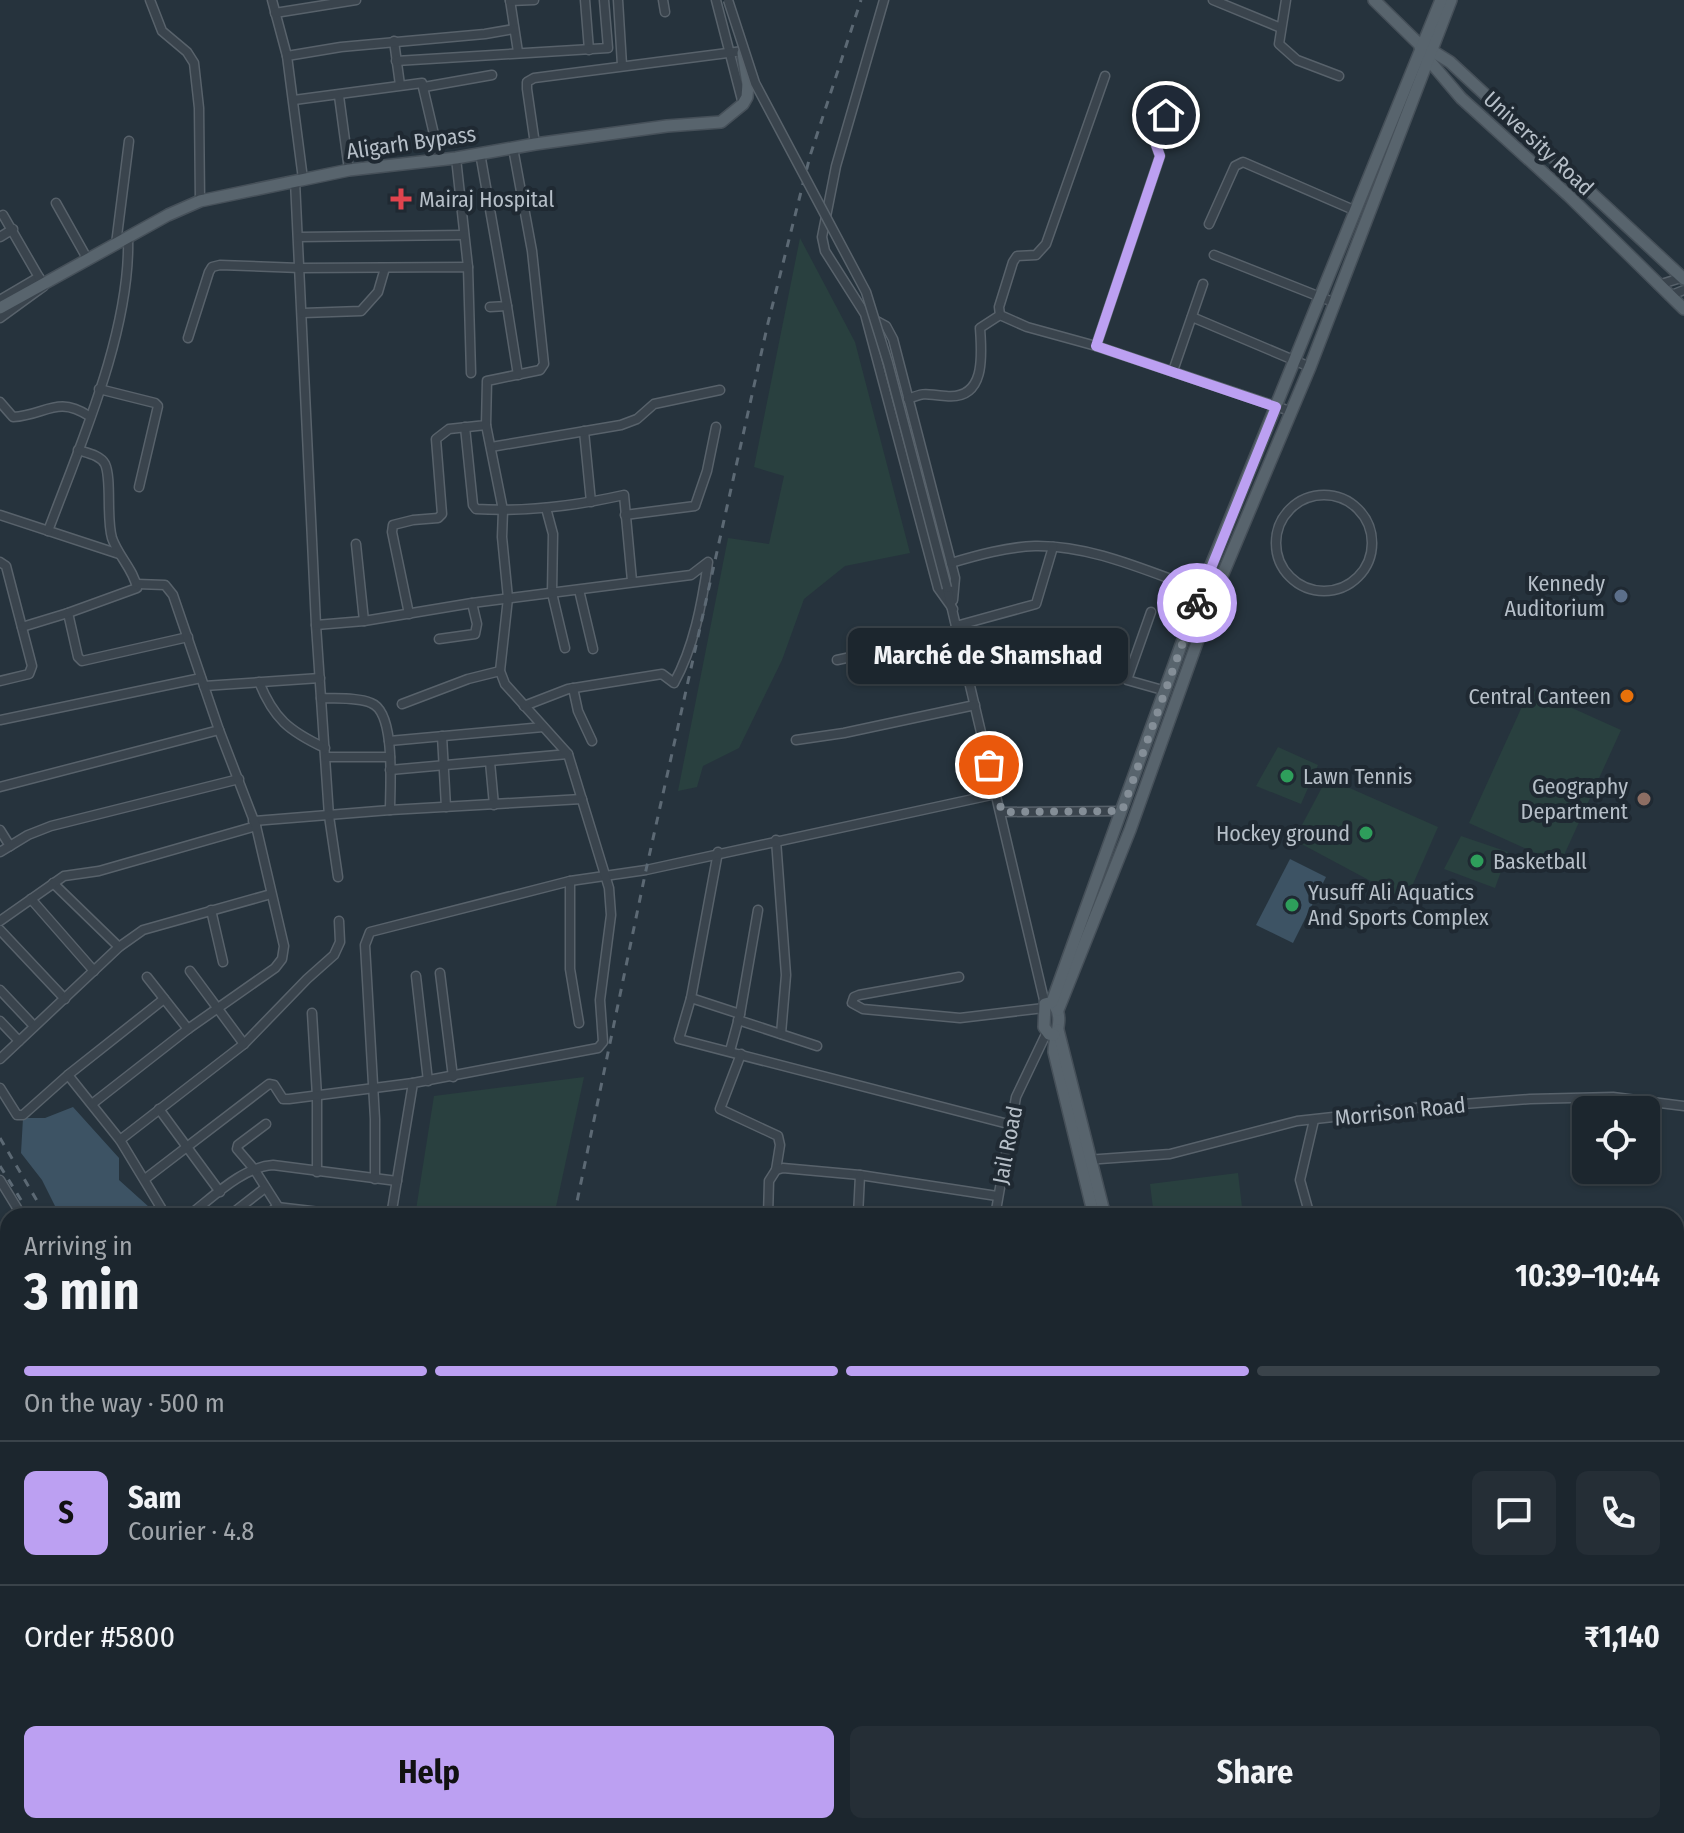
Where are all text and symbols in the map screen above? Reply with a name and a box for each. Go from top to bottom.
pin [1132,81,1200,149]
street label: University Road [1478,86,1599,201]
icon: home [1144,93,1188,137]
street label: Aligarh Bypass [345,120,478,165]
place label: Mairaj Hospital [419,186,554,213]
marker: Mairaj Hospital [390,188,412,210]
courier [1157,563,1237,643]
place label: Kennedy Auditorium [1505,570,1605,622]
icon: bike [1175,581,1219,625]
marker: Kennedy Auditorium [1612,587,1630,605]
callout: Marché de Shamshad [849,629,1129,685]
text: Marché de Shamshad [874,640,1102,671]
place label: Central Canteen [1469,683,1611,710]
marker: Central Canteen [1618,687,1636,705]
pin [955,731,1023,799]
icon: bag [967,743,1011,787]
place label: Lawn Tennis [1303,763,1412,790]
marker: Lawn Tennis [1278,767,1296,785]
place label: Geography Department [1521,773,1629,825]
marker: Geography Department [1635,790,1653,808]
place label: Hockey ground [1216,820,1350,847]
marker: Hockey ground [1357,824,1375,842]
place label: Basketball [1493,848,1587,875]
marker: Basketball [1468,852,1486,870]
place label: Yusuff Ali Aquatics And Sports Complex [1308,879,1489,931]
marker: Yusuff Ali Aquatics And Sports Complex [1283,896,1301,914]
street label: Morrison Road [1333,1091,1467,1132]
map controls [1572,1096,1660,1184]
button: locate [1572,1096,1660,1184]
street label: Jail Road [987,1104,1028,1186]
text: Arriving in [24,1231,133,1262]
text: 10:39–10:44 [1515,1258,1660,1294]
text: 3 min [24,1260,140,1323]
text: On the way · 500 m [24,1388,225,1419]
button: chat [1472,1471,1556,1555]
button: phone [1576,1471,1660,1555]
text: Sam [128,1480,181,1516]
text: S [58,1495,74,1531]
text: Courier · 4.8 [128,1516,254,1547]
text: Order #5800 [24,1619,175,1655]
text: ₹1,140 [1584,1619,1660,1655]
button: Help [24,1726,834,1818]
button: Share [850,1726,1660,1818]

